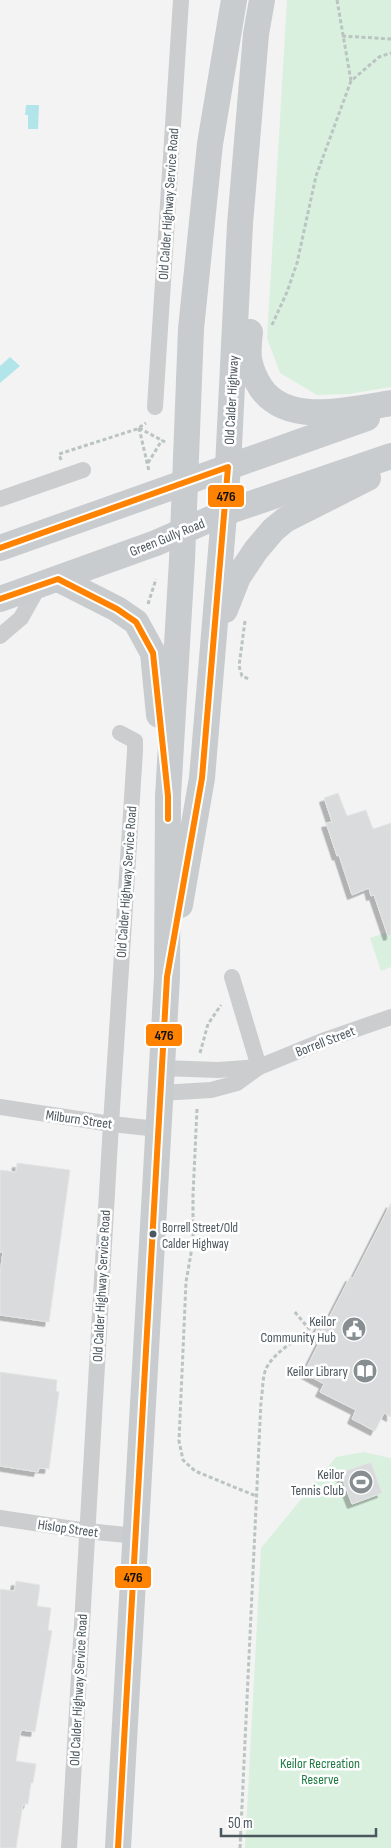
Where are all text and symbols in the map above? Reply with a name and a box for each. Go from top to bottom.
street label: Old Calder Highway Service Road [155,127,182,281]
street label: Old Calder Highway [221,354,242,445]
line badge: 476 [207,484,245,508]
text: 476 [216,488,236,505]
street label: Green Gully Road [127,515,207,560]
street label: Old Calder Highway Service Road [113,805,140,959]
street label: Borrell Street [293,1022,357,1061]
line badge: 476 [145,1023,183,1047]
text: 476 [154,1027,174,1044]
street label: Milburn Street [45,1106,113,1133]
street label: Old Calder Highway Service Road [89,1209,114,1362]
place label: Borrell Street/Old Calder Highway [162,1220,238,1252]
marker: Borrell Street/Old Calder Highway [148,1229,158,1239]
place label: Keilor Community Hub [260,1313,336,1346]
public building icon: Keilor Community Hub [341,1316,367,1342]
library icon: Keilor Library [352,1358,378,1384]
place label: Keilor Library [287,1363,349,1380]
place label: Keilor Tennis Club [291,1466,344,1499]
sports icon: Keilor Tennis Club [348,1469,374,1495]
street label: Hislop Street [37,1516,99,1541]
line badge: 476 [114,1565,152,1589]
text: 476 [123,1569,143,1586]
street label: Old Calder Highway Service Road [66,1613,91,1766]
park label: Keilor Recreation Reserve [280,1755,360,1788]
scale bar [221,1806,376,1838]
text: 50 m [228,1814,253,1833]

